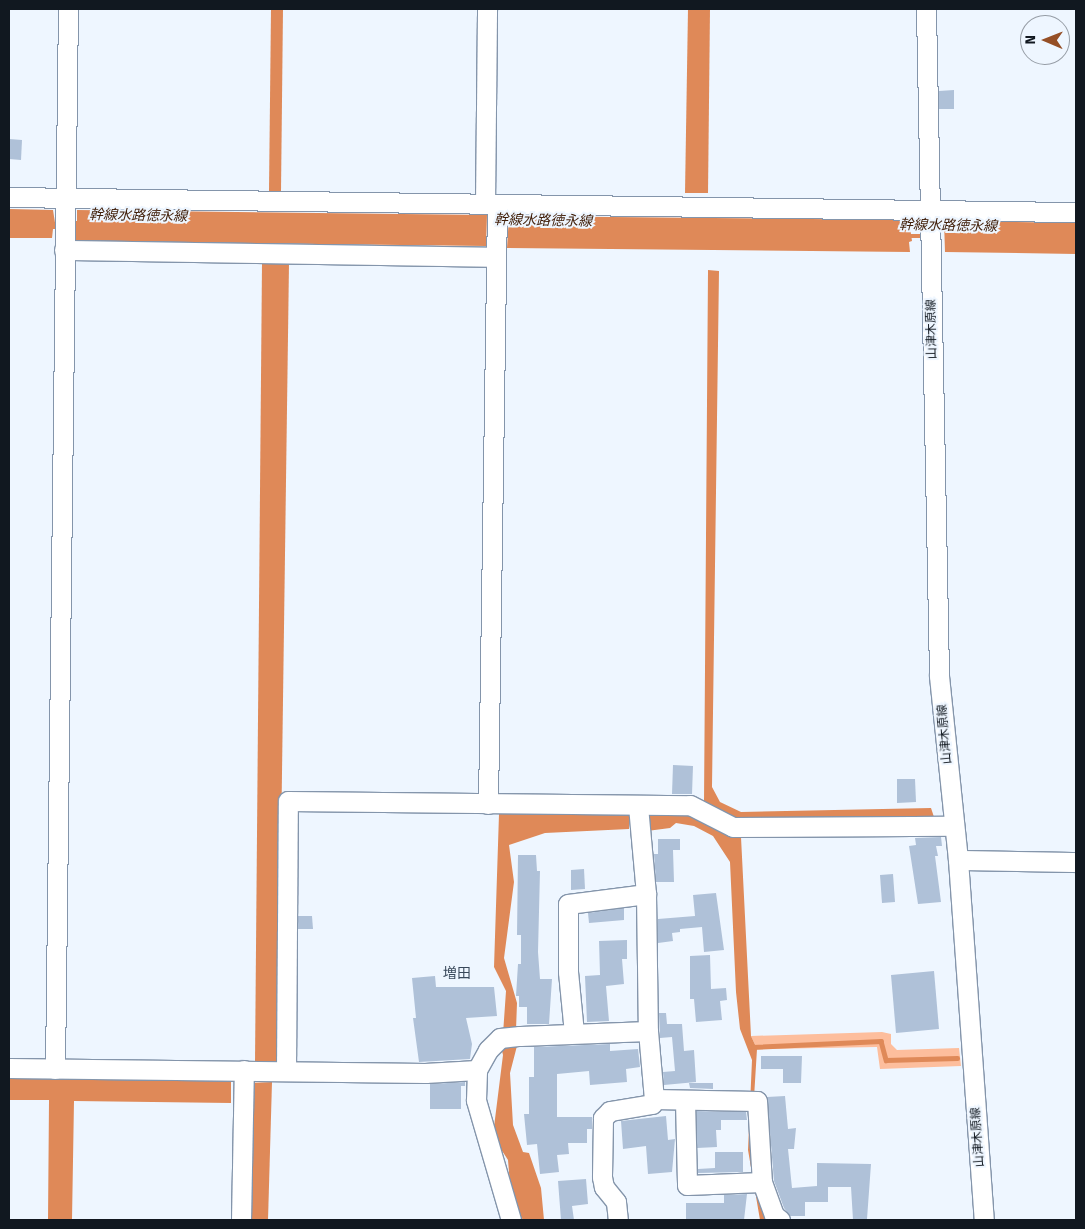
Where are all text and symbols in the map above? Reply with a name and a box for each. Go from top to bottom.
north arrow [1020,15,1070,65]
text: N [1022,35,1039,45]
water label: 幹線水路徳永線 [89,207,187,225]
water label: 幹線水路徳永線 [494,212,592,230]
water label: 幹線水路徳永線 [899,217,997,235]
street label: 山津木原線 [924,299,940,359]
street label: 山津木原線 [935,703,955,765]
district label: 増田 [443,966,471,982]
street label: 山津木原線 [969,1107,987,1167]

